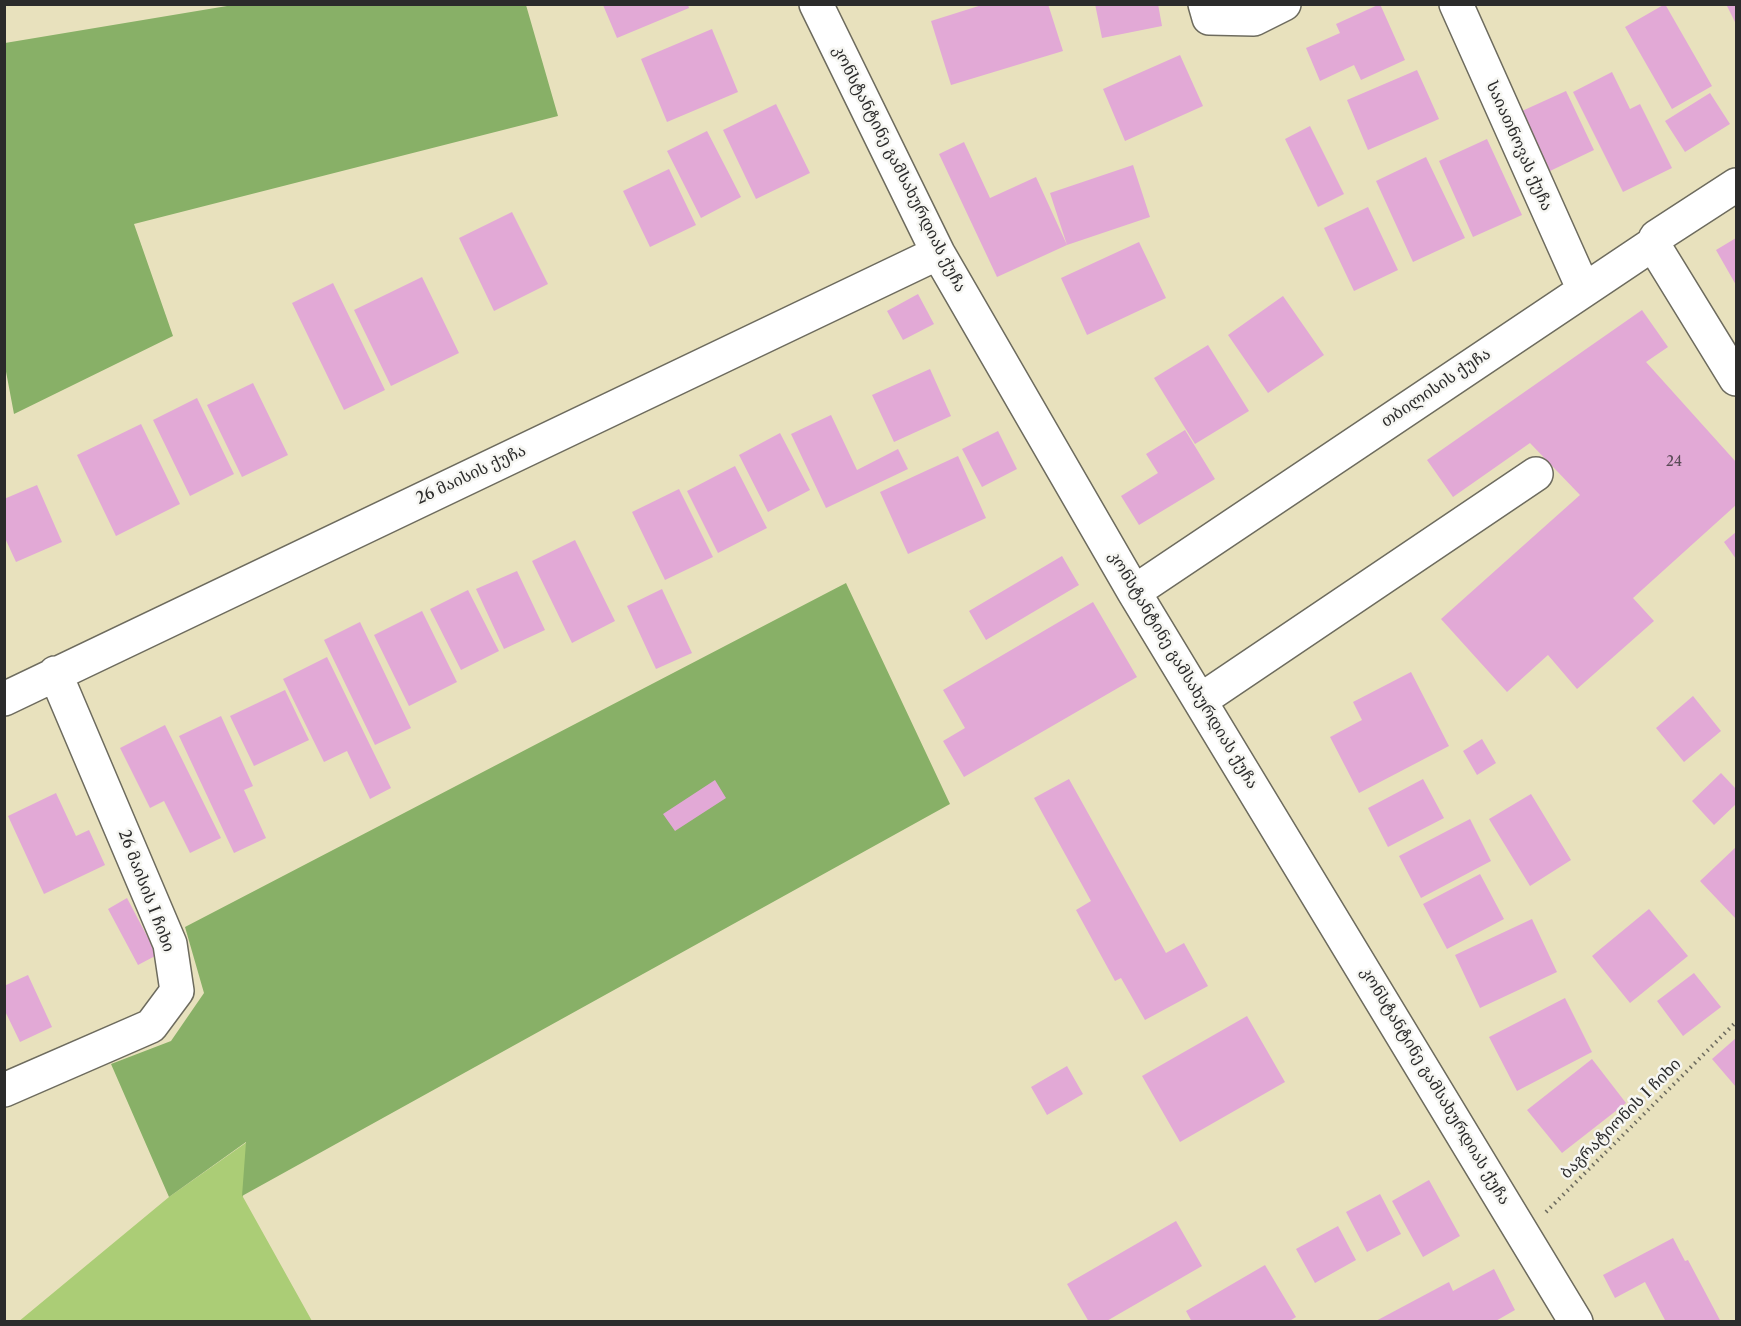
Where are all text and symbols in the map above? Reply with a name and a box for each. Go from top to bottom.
street label: კონსტანტინე გამსახურდიას ქუჩა [828,43,970,295]
street label: საიათნოვას ქუჩა [1482,78,1556,214]
street label: თბილისის ქუჩა [1378,344,1494,432]
street label: 26 მაისის ქუჩა [413,441,529,509]
house number: 24 [1666,454,1682,470]
street label: კონსტანტინე გამსახურდიას ქუჩა [1104,548,1262,792]
street label: 26 მაისის I ჩიხი [114,827,178,955]
street label: კონსტანტინე გამსახურდიას ქუჩა [1356,964,1514,1208]
street label: ბაგრატიონის I ჩიხი [1557,1055,1685,1183]

